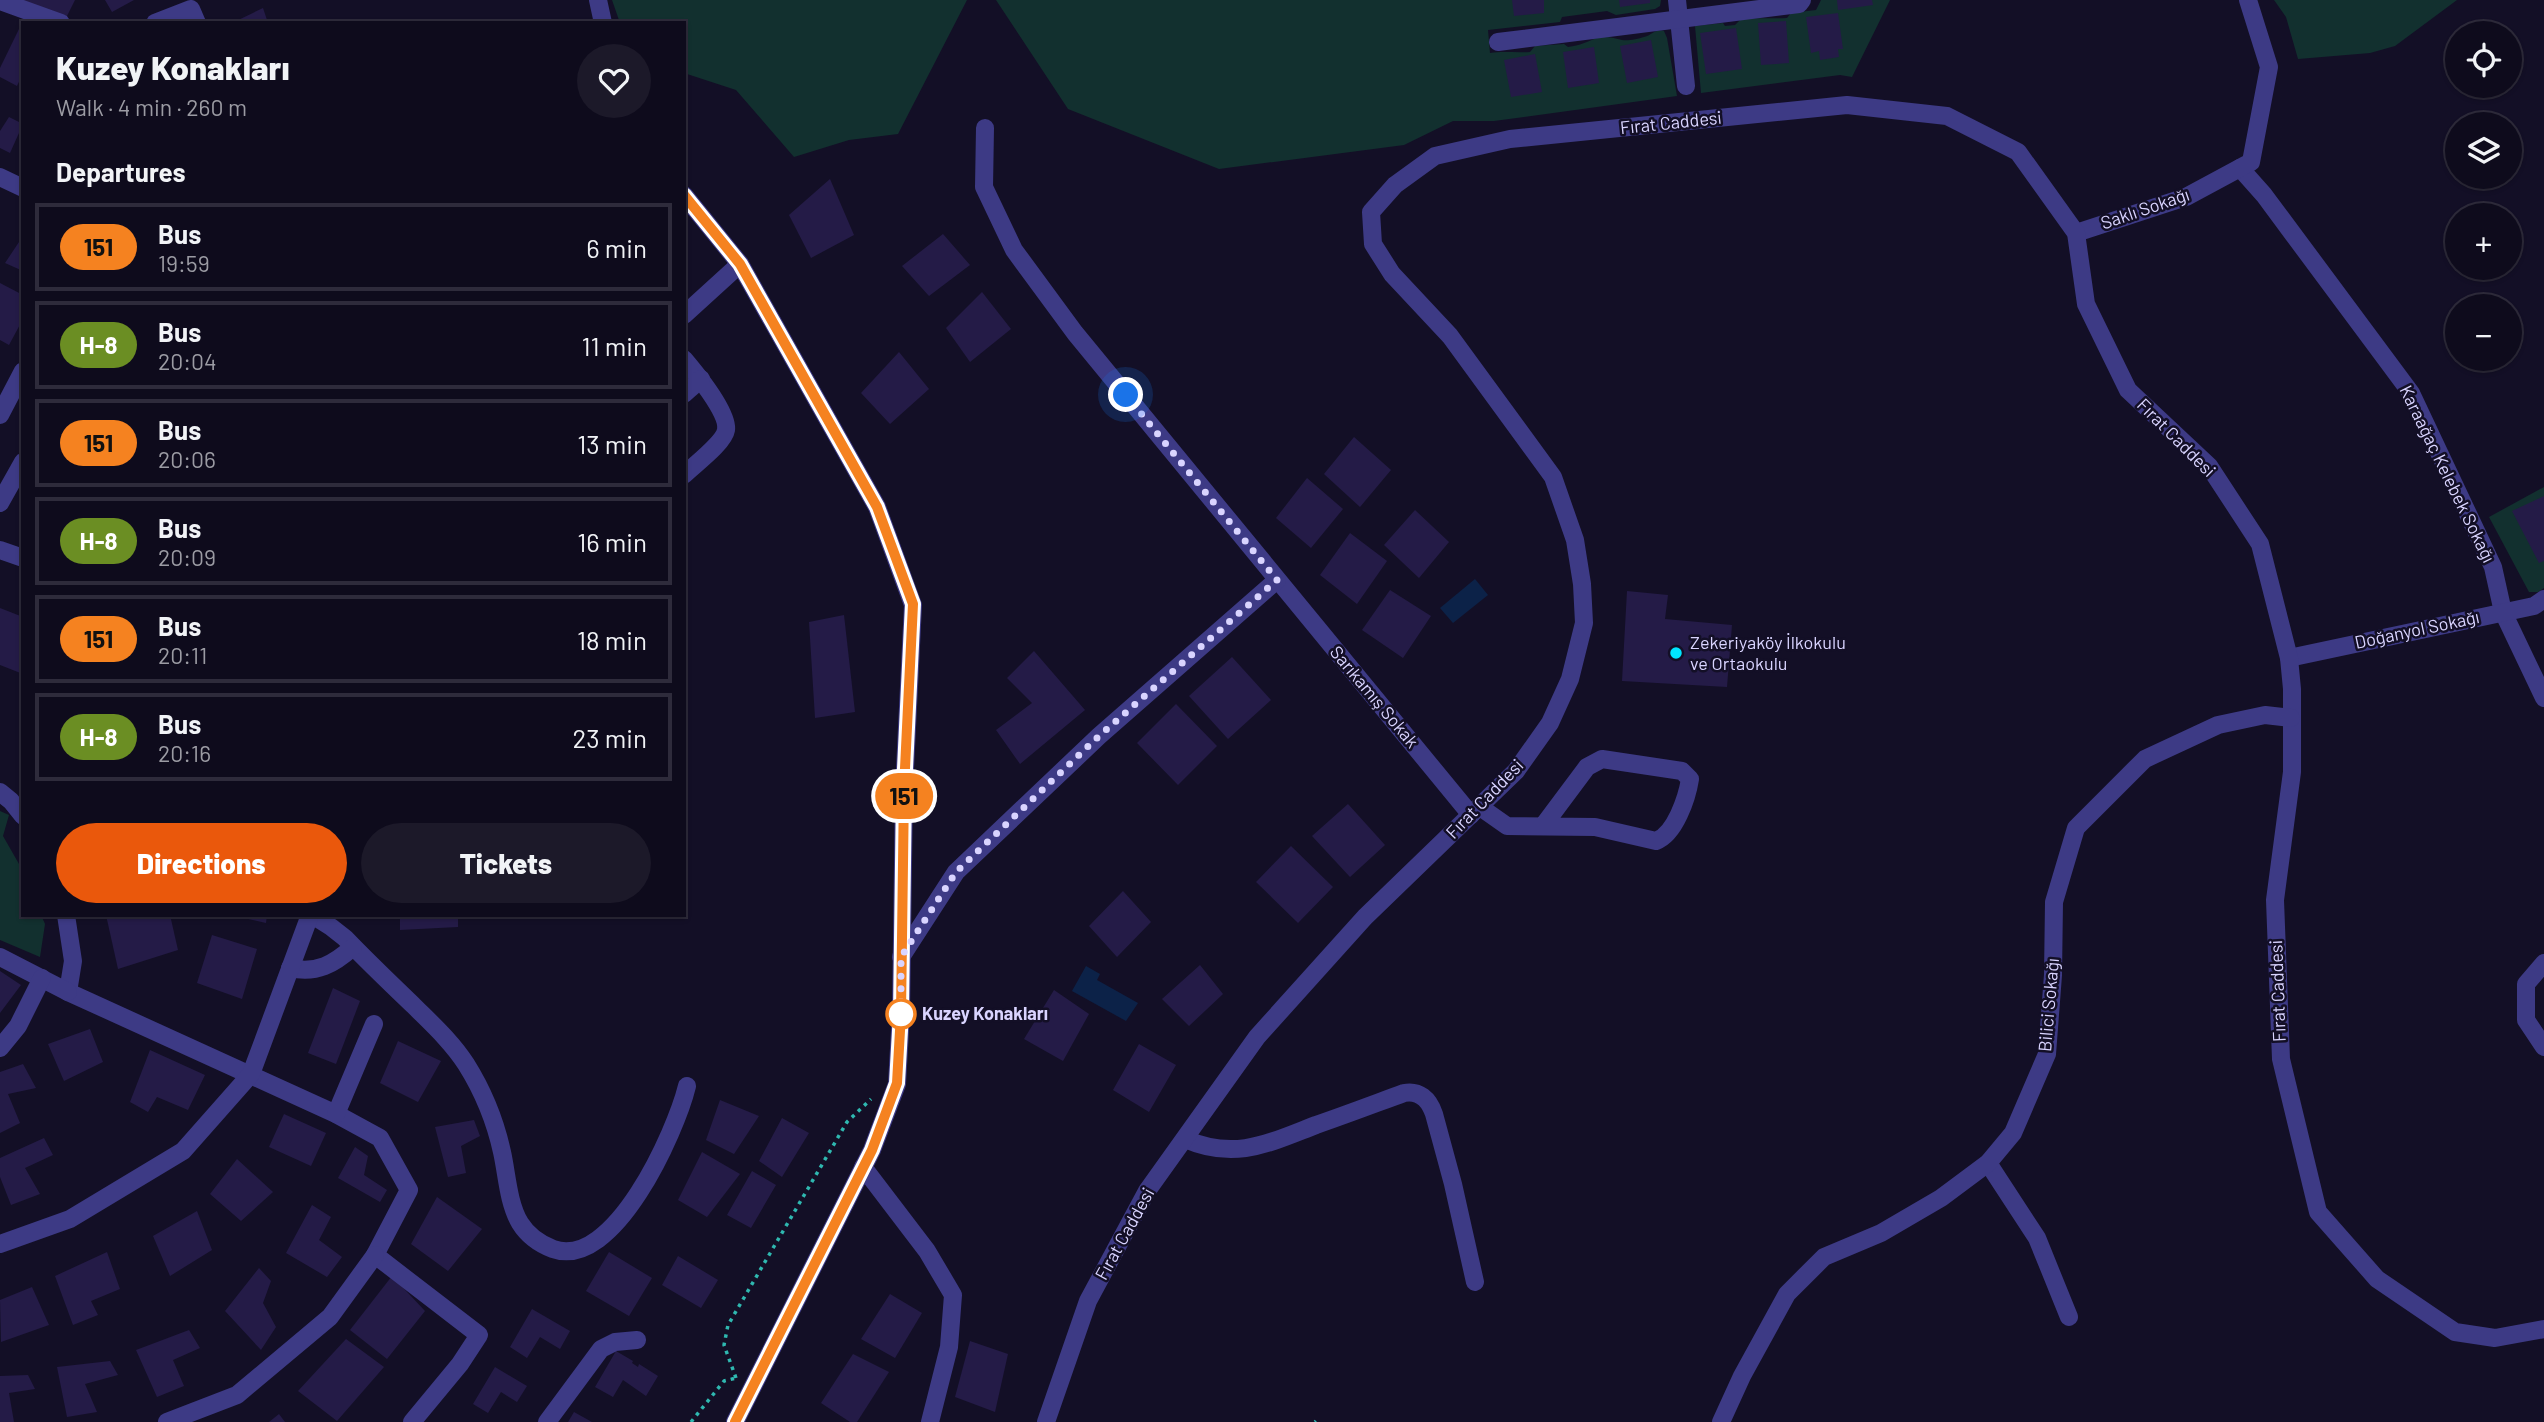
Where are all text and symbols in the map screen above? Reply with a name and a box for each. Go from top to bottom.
map controls [2445,21,2522,371]
button: locate [2445,21,2522,98]
button: heart [577,44,651,118]
text: Kuzey Konakları [56,47,290,87]
text: Walk · 4 min · 260 m [56,93,247,121]
street label: Fırat Caddesi [1619,106,1723,138]
button: layers [2445,112,2522,189]
text: Departures [56,156,186,187]
street label: Saklı Sokağı [2098,183,2192,233]
button: + [2445,203,2522,280]
text: Bus [158,218,201,249]
text: 151 [84,232,113,261]
text: 6 min [586,232,647,263]
text: 19:59 [158,249,210,277]
button: − [2445,294,2522,371]
text: Bus [158,316,201,347]
text: H-8 [80,330,117,359]
text: 11 min [581,330,647,361]
text: 20:04 [158,347,217,375]
your location [1108,377,1143,412]
street label: Karaağaç Kelebek Sokağı [2395,381,2500,566]
street label: Fırat Caddesi [2133,393,2221,481]
text: Bus [158,414,201,445]
text: 151 [84,428,113,457]
text: 13 min [577,428,647,459]
text: 20:06 [158,445,216,473]
text: Bus [158,512,201,543]
text: H-8 [80,526,117,555]
text: 16 min [577,526,647,557]
text: 20:09 [158,543,216,571]
street label: Doğanyol Sokağı [2353,605,2481,653]
text: Bus [158,610,201,641]
text: 151 [84,624,113,653]
text: 18 min [577,624,647,655]
place label: Zekeriyaköy İlkokulu ve Ortaokulu [1690,631,1846,674]
text: 20:11 [158,641,207,669]
street label: Sarıkamış Sokak [1326,641,1424,752]
marker: Zekeriyaköy İlkokulu ve Ortaokulu [1668,645,1684,661]
text: Bus [158,708,201,739]
text: H-8 [80,722,117,751]
text: 23 min [572,722,647,753]
text: 20:16 [158,739,211,767]
street label: Fırat Caddesi [1441,754,1528,843]
line badge: 151 [864,773,944,819]
text: 151 [889,781,919,810]
button: Directions [56,823,347,903]
button: Tickets [361,823,651,903]
street label: Fırat Caddesi [2264,940,2290,1042]
street label: Bilici Sokağı [2033,957,2063,1053]
marker: Kuzey Konakları [886,999,916,1029]
place label: Kuzey Konakları [922,1002,1048,1024]
street label: Fırat Caddesi [1090,1184,1159,1284]

